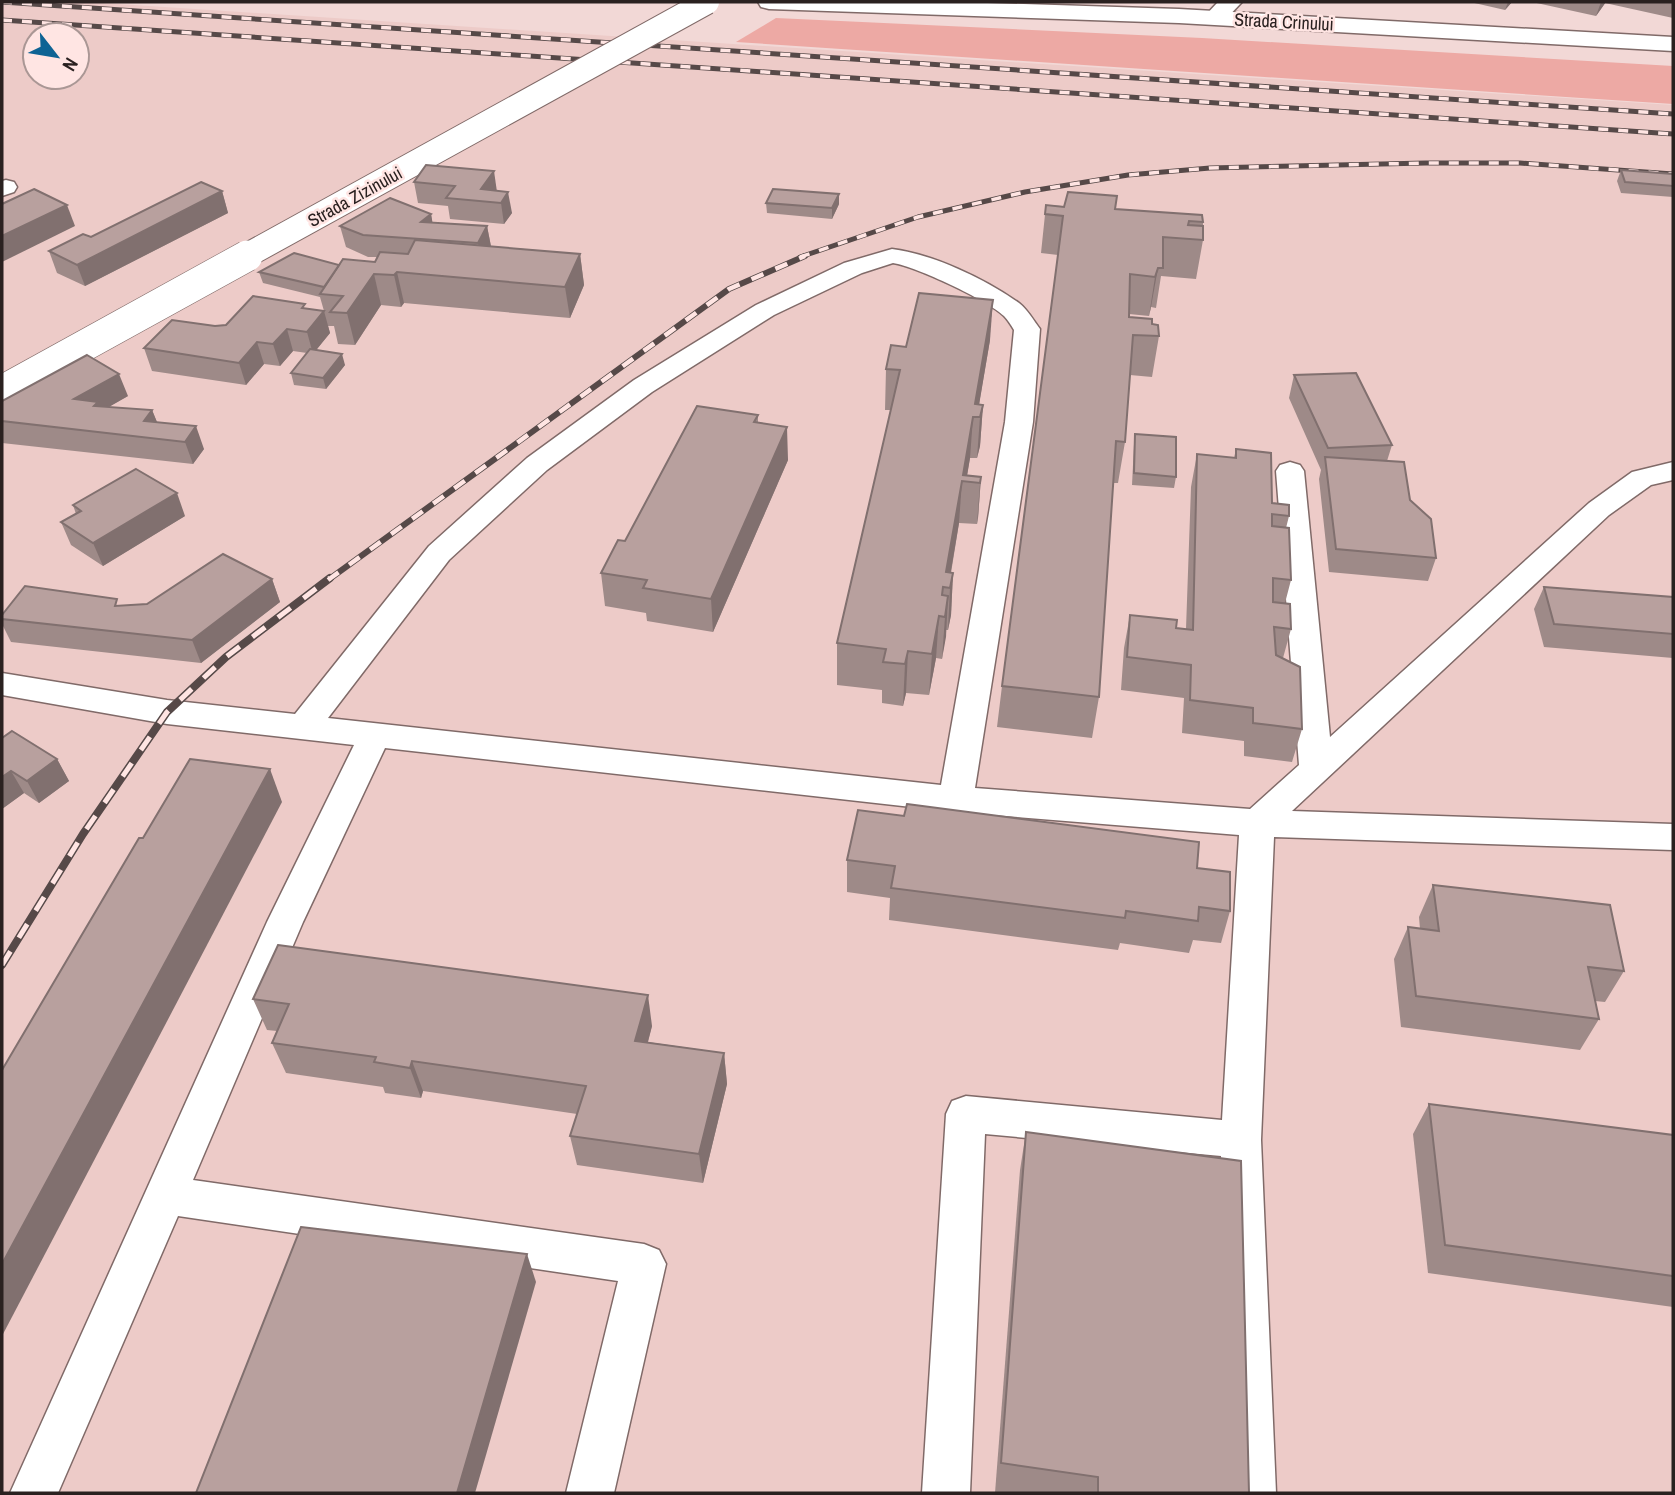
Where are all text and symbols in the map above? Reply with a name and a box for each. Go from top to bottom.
street label: Strada Crinului [1234,6,1334,37]
north arrow [21,21,91,91]
text: N [57,53,85,76]
street label: Strada Zizinului [303,160,406,233]

